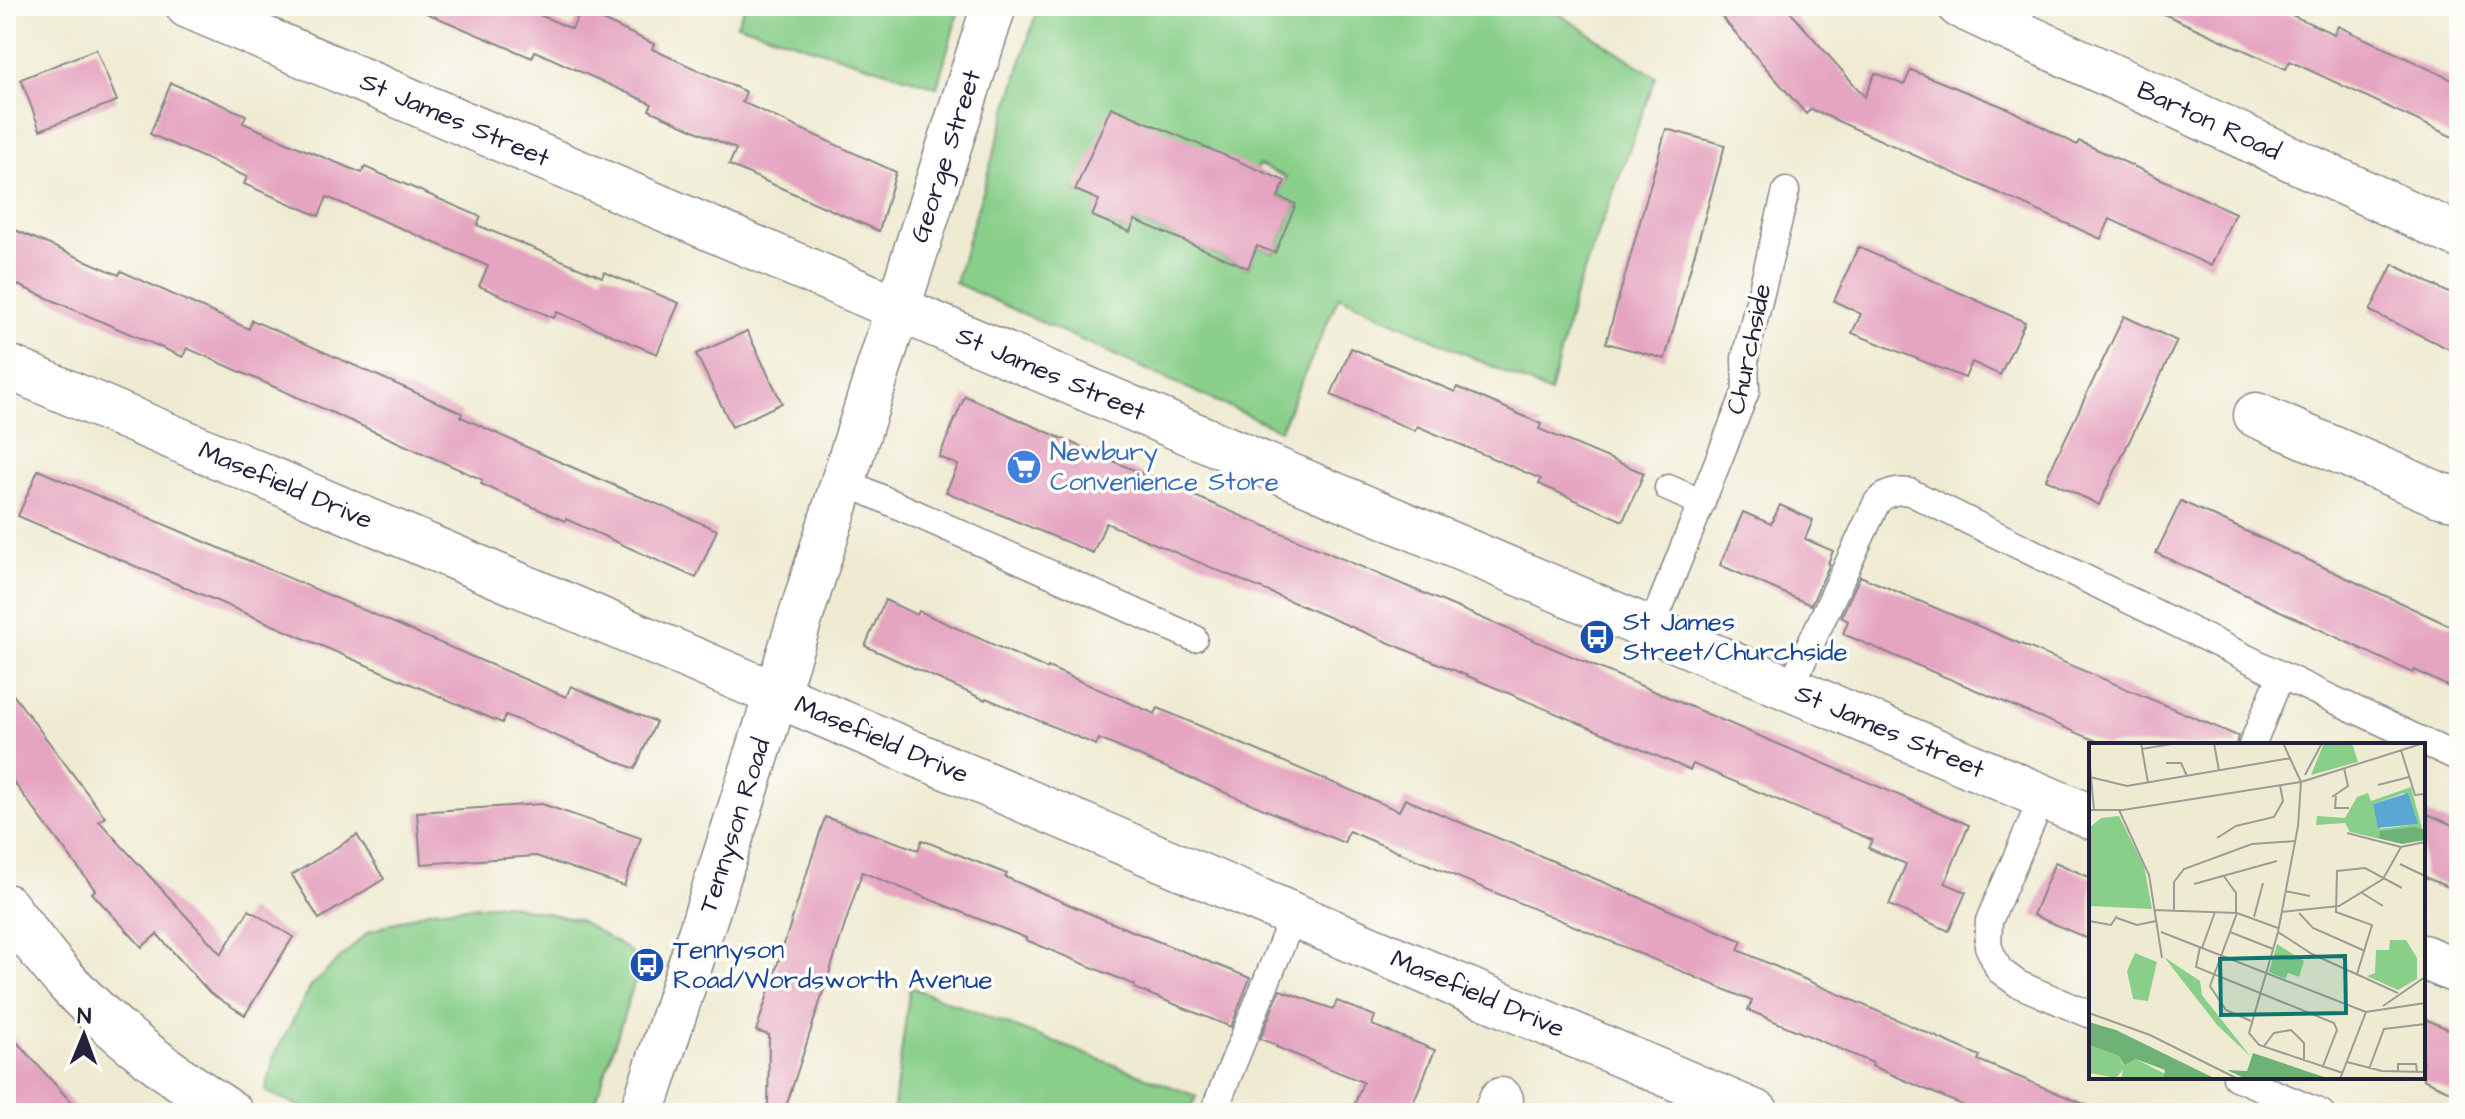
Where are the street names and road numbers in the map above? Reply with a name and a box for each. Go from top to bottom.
street label: St James Street [354,63,556,176]
street label: George Street [902,65,990,247]
street label: Barton Road [2131,72,2286,169]
street label: Churchside [1718,280,1780,418]
street label: St James Street [951,317,1152,430]
street label: Masefield Drive [193,432,378,538]
street label: St James Street [1790,675,1991,788]
street label: Masefield Drive [789,687,974,793]
street label: Tennyson Road [690,734,779,918]
street label: Masefield Drive [1385,941,1570,1047]

